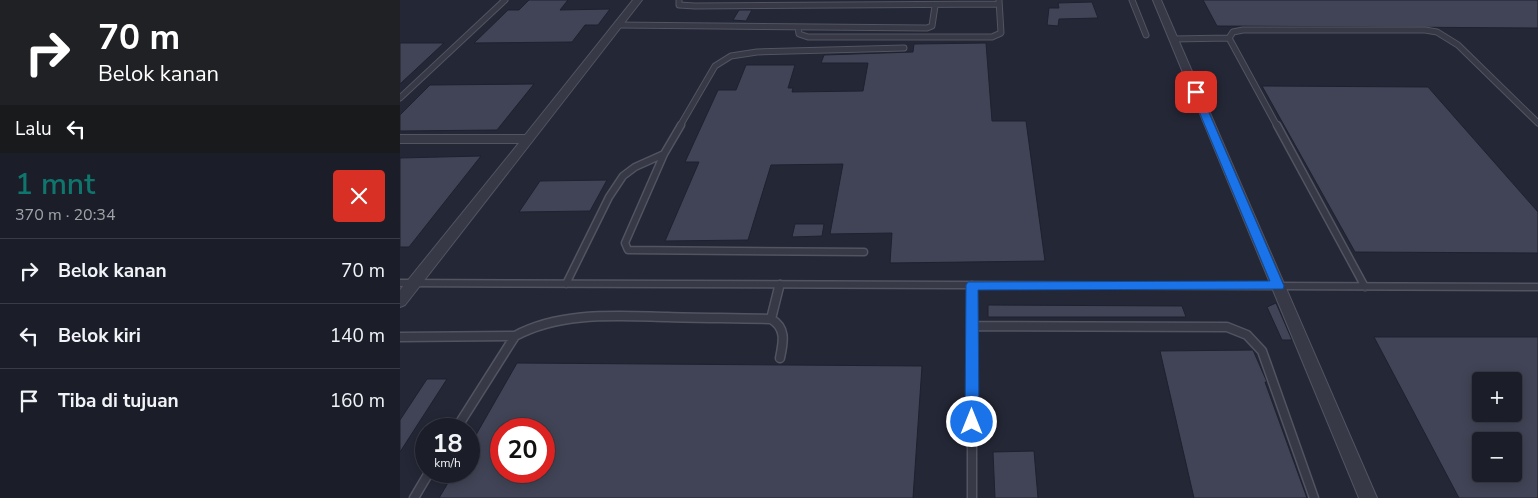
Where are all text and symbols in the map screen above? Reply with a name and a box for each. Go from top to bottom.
text: 70 m [98,14,180,61]
icon: right [15,20,80,85]
text: Belok kanan [98,59,219,89]
pin [1175,71,1217,113]
icon: arrive [1182,78,1210,106]
icon: left [62,115,90,143]
text: Lalu [15,116,52,142]
text: 1 mnt [15,164,95,205]
button: close [333,170,385,222]
text: 370 m · 20:34 [15,204,116,226]
icon: right [15,257,43,285]
text: Belok kanan [58,258,167,284]
text: 70 m [341,258,385,284]
icon: left [15,322,43,350]
text: Belok kiri [58,323,141,349]
text: 140 m [330,323,385,349]
map controls [1472,372,1522,482]
button: + [1472,372,1522,422]
icon: arrive [15,387,43,415]
text: Tiba di tujuan [58,388,179,414]
text: 160 m [330,388,385,414]
position arrow [945,395,997,447]
speed limit sign: 20 [490,418,555,483]
text: 18 [432,427,463,461]
button: − [1472,432,1522,482]
text: km/h [434,455,461,471]

